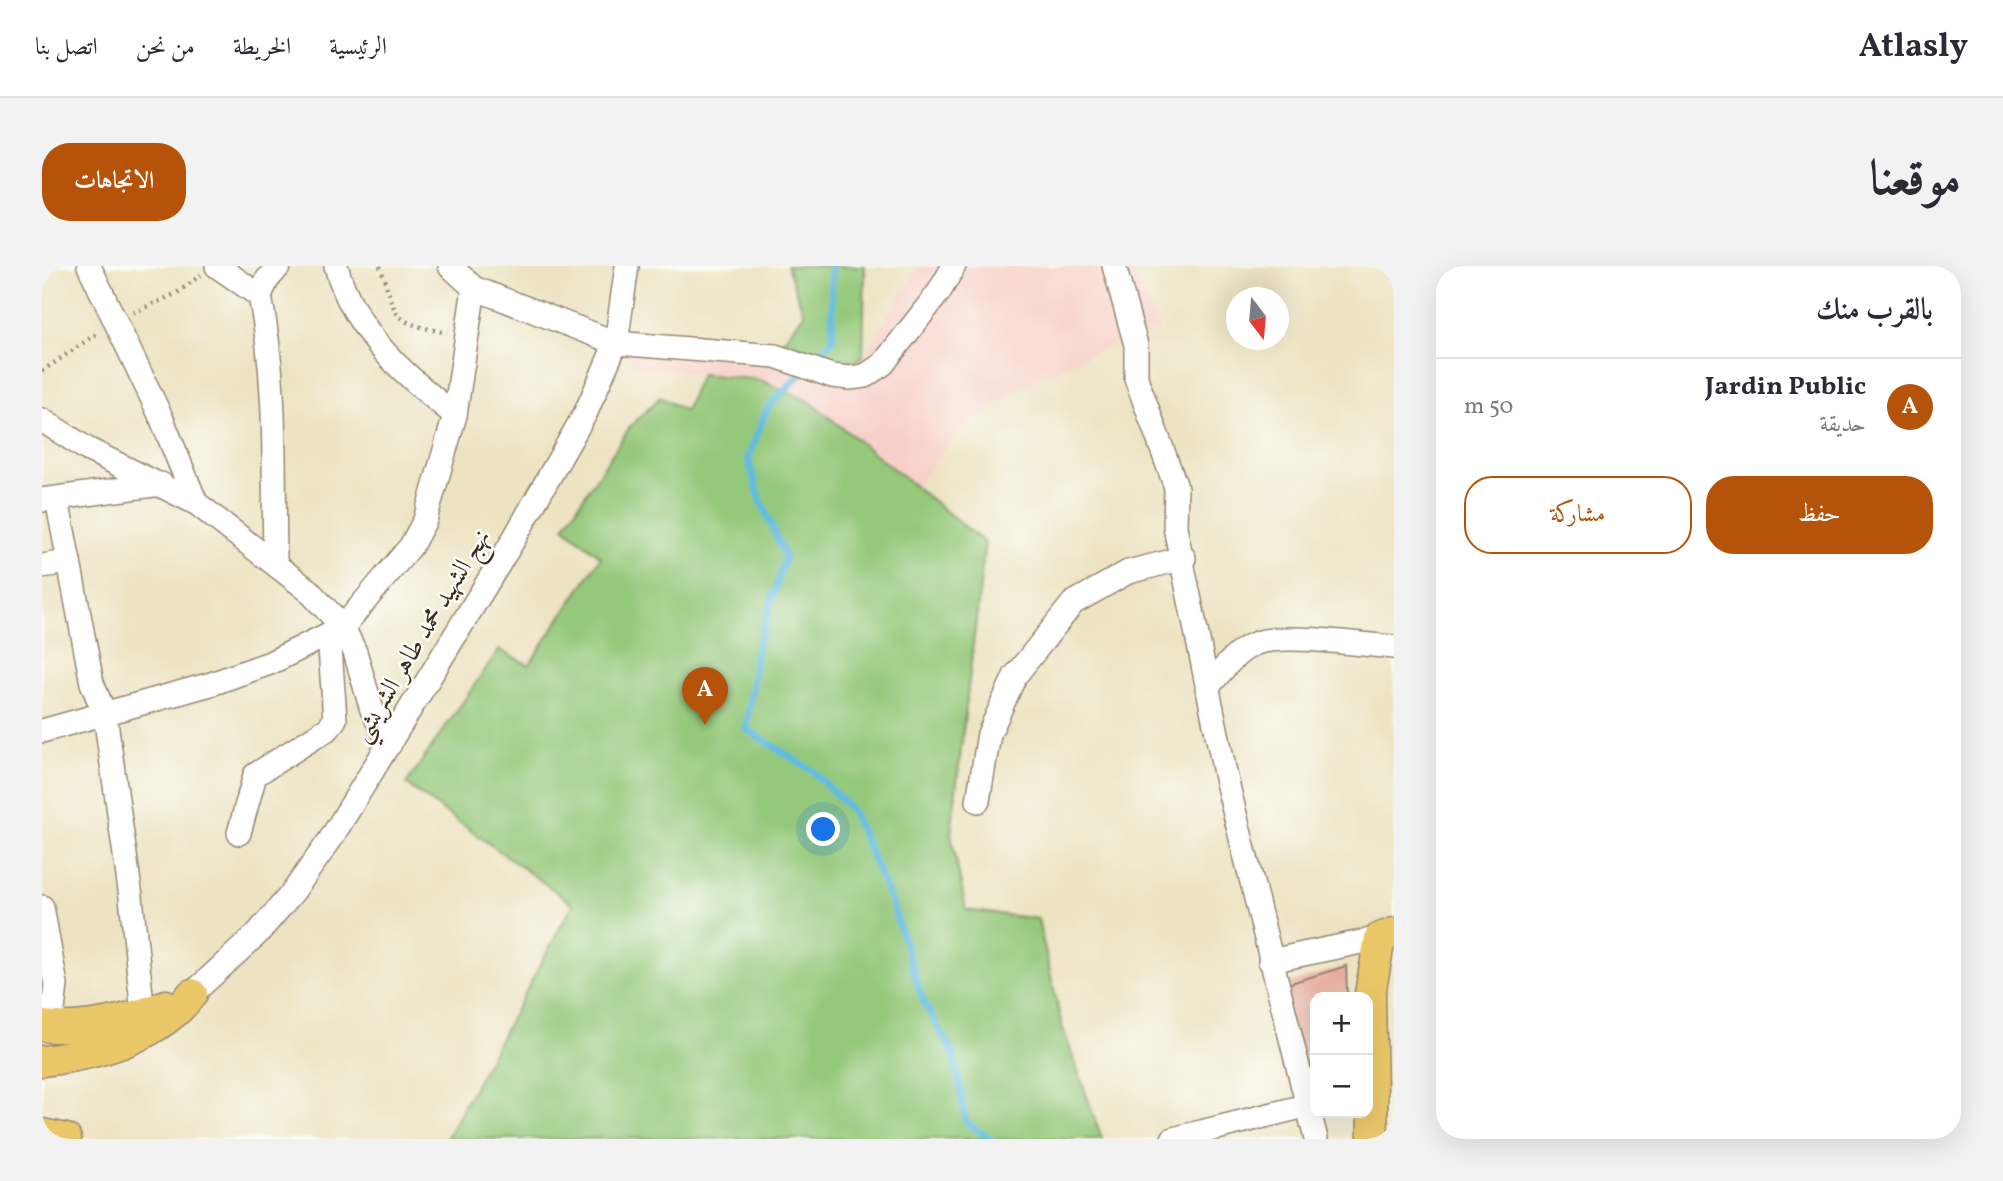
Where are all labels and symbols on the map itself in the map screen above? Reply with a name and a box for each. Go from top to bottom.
north arrow [1226,287,1289,350]
street label: نهج الشهيد محمد طاهر الشريشي [344,522,504,752]
pin: A [682,667,728,725]
your location [806,812,840,846]

